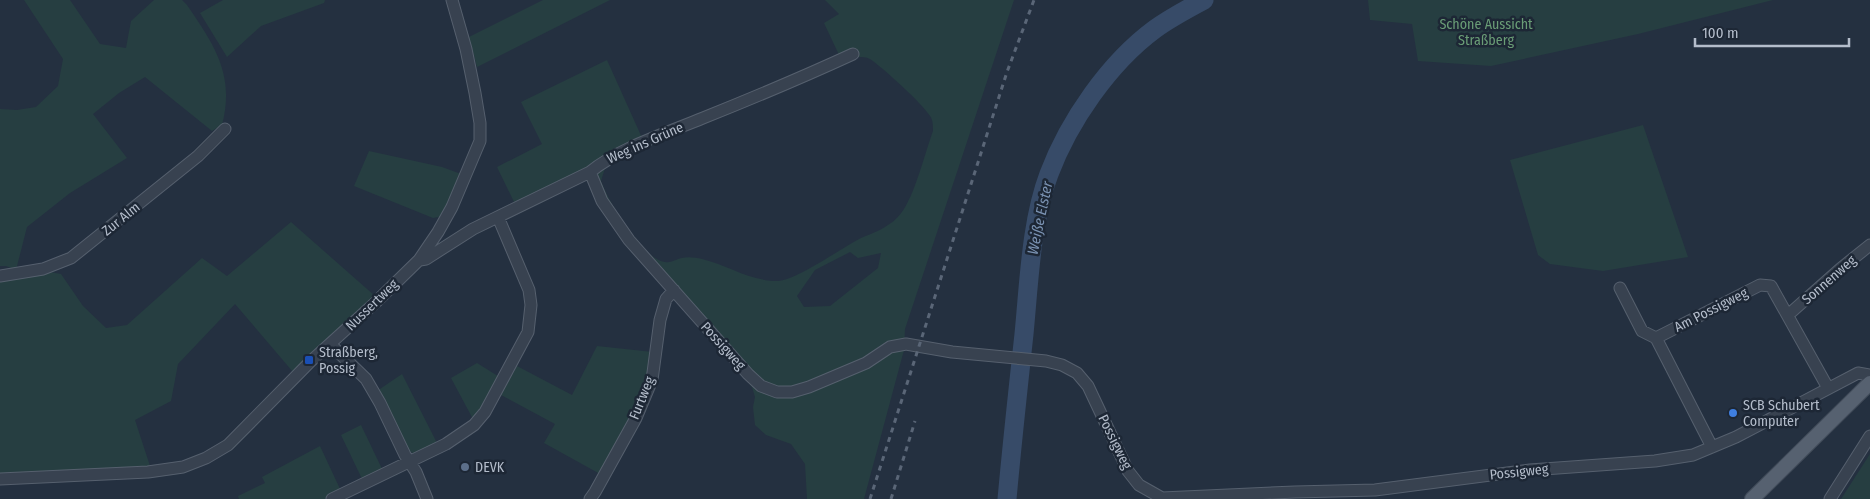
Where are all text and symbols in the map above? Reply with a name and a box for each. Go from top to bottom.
scale bar [1695,15,1849,47]
park label: Schöne Aussicht Straßberg [1439,16,1533,49]
text: 100 m [1702,24,1739,42]
street label: Weg ins Grüne [604,119,686,167]
water label: Weiße Elster [1023,179,1057,256]
street label: Zur Alm [99,199,143,239]
street label: Sonnenweg [1799,252,1860,308]
street label: Nussertweg [342,275,402,334]
street label: Am Possigweg [1671,284,1751,336]
street label: Possigweg [697,318,749,374]
place label: Straßberg, Possig [319,344,378,377]
marker: Straßberg, Possig [303,354,315,366]
street label: Furtweg [626,374,658,422]
place label: SCB Schubert Computer [1743,397,1820,430]
marker: SCB Schubert Computer [1727,407,1739,419]
street label: Possigweg [1094,412,1136,473]
place label: DEVK [475,459,505,476]
street label: Possigweg [1489,460,1550,484]
marker: DEVK [459,461,471,473]

